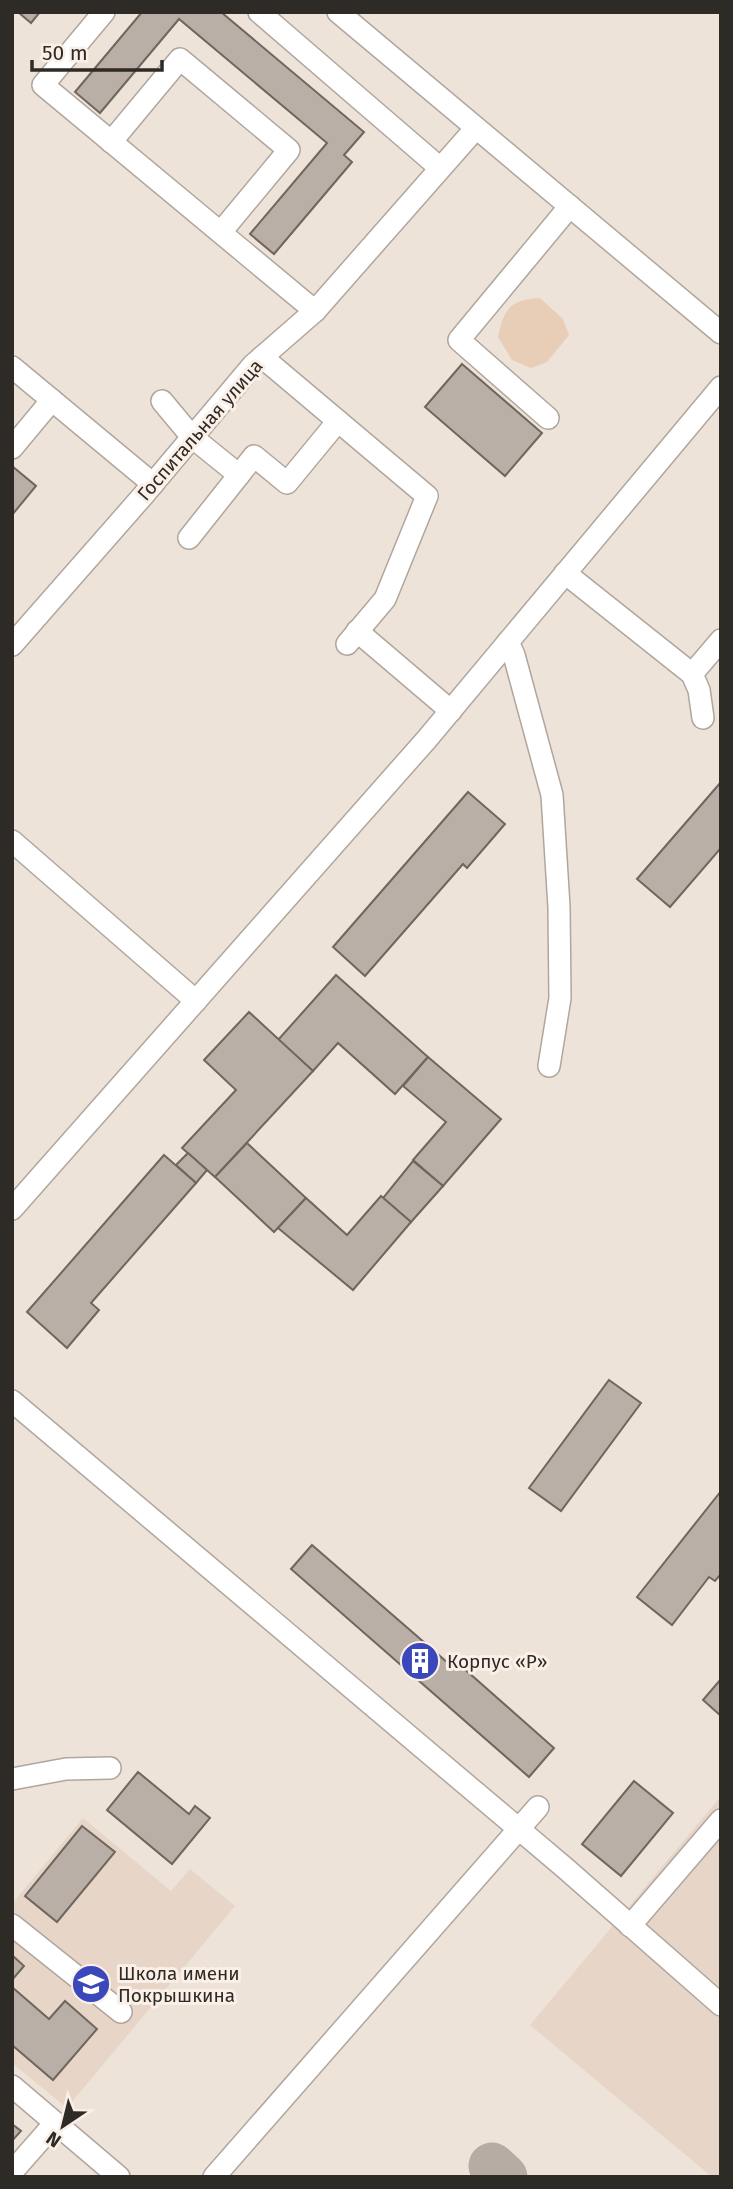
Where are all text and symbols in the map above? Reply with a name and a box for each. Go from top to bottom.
scale bar [32,28,161,72]
text: 50 m [42,40,88,66]
street label: Госпитальная улица [132,355,268,505]
building icon: Корпус «Р» [399,1640,441,1682]
place label: Корпус «Р» [447,1650,548,1673]
place label: Школа имени Покрышкина [118,1962,240,2007]
school or university icon: Школа имени Покрышкина [70,1963,112,2005]
north arrow [28,2091,98,2161]
text: N [42,2126,65,2153]

